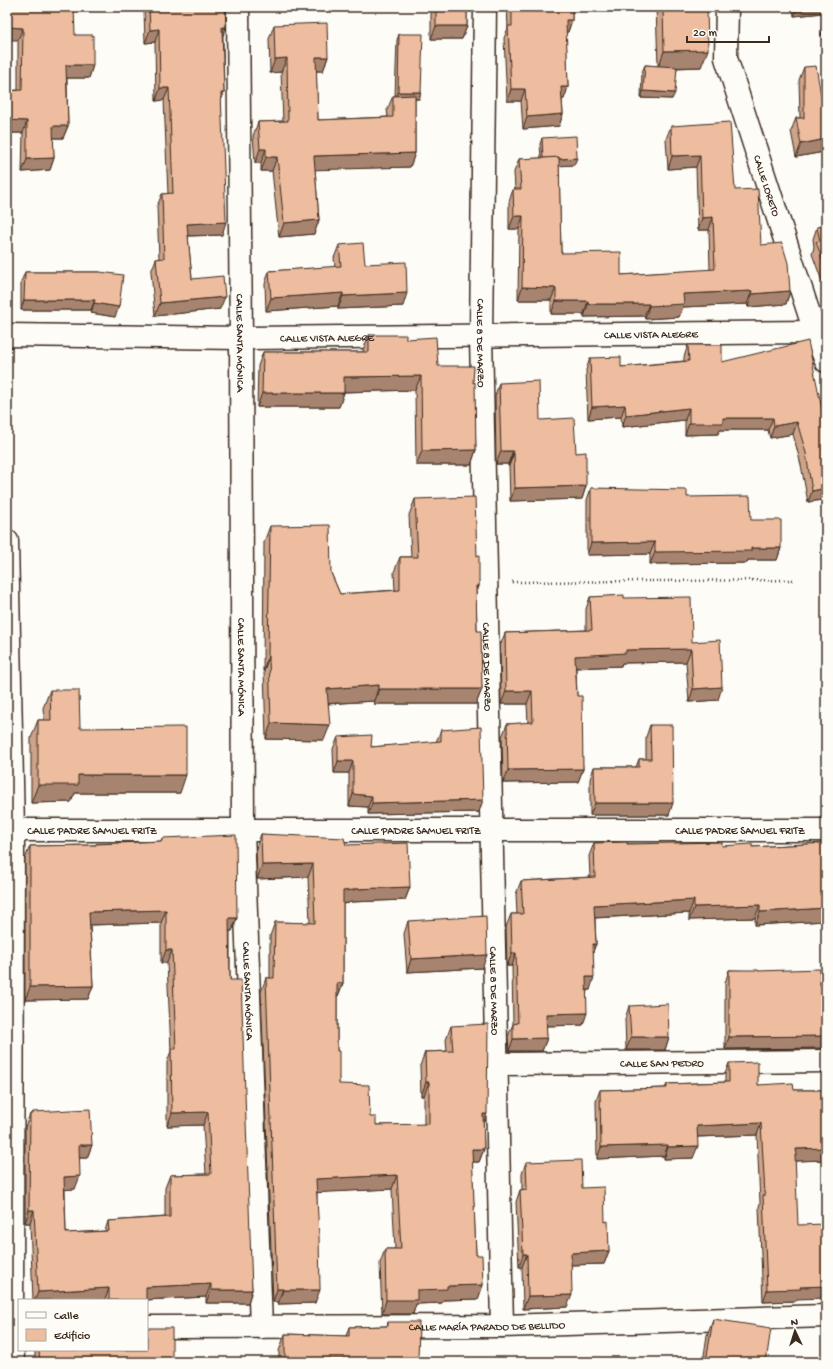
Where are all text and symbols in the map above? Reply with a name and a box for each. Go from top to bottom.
scale bar [687,18,769,44]
text: 20 m [693,27,718,41]
street label: CALLE LORETO [750,154,781,219]
street label: CALLE SANTA MÓNICA [233,294,246,393]
street label: CALLE 8 DE MARZO [473,298,486,388]
street label: CALLE VISTA ALEGRE [604,329,699,342]
street label: CALLE VISTA ALEGRE [280,333,375,346]
street label: CALLE SANTA MÓNICA [234,618,247,717]
street label: CALLE 8 DE MARZO [479,622,493,712]
street label: CALLE PADRE SAMUEL FRITZ [27,826,158,838]
street label: CALLE PADRE SAMUEL FRITZ [351,826,482,838]
street label: CALLE PADRE SAMUEL FRITZ [675,826,806,838]
street label: CALLE SANTA MÓNICA [239,941,255,1041]
street label: CALLE 8 DE MARZO [486,946,500,1036]
street label: CALLE SAN PEDRO [620,1058,704,1071]
legend [18,1299,148,1351]
text: Calle [54,1310,79,1324]
north arrow [775,1311,815,1351]
text: N [790,1317,798,1329]
street label: CALLE MARÍA PARADO DE BELLIDO [409,1320,566,1334]
text: Edificio [54,1330,90,1344]

